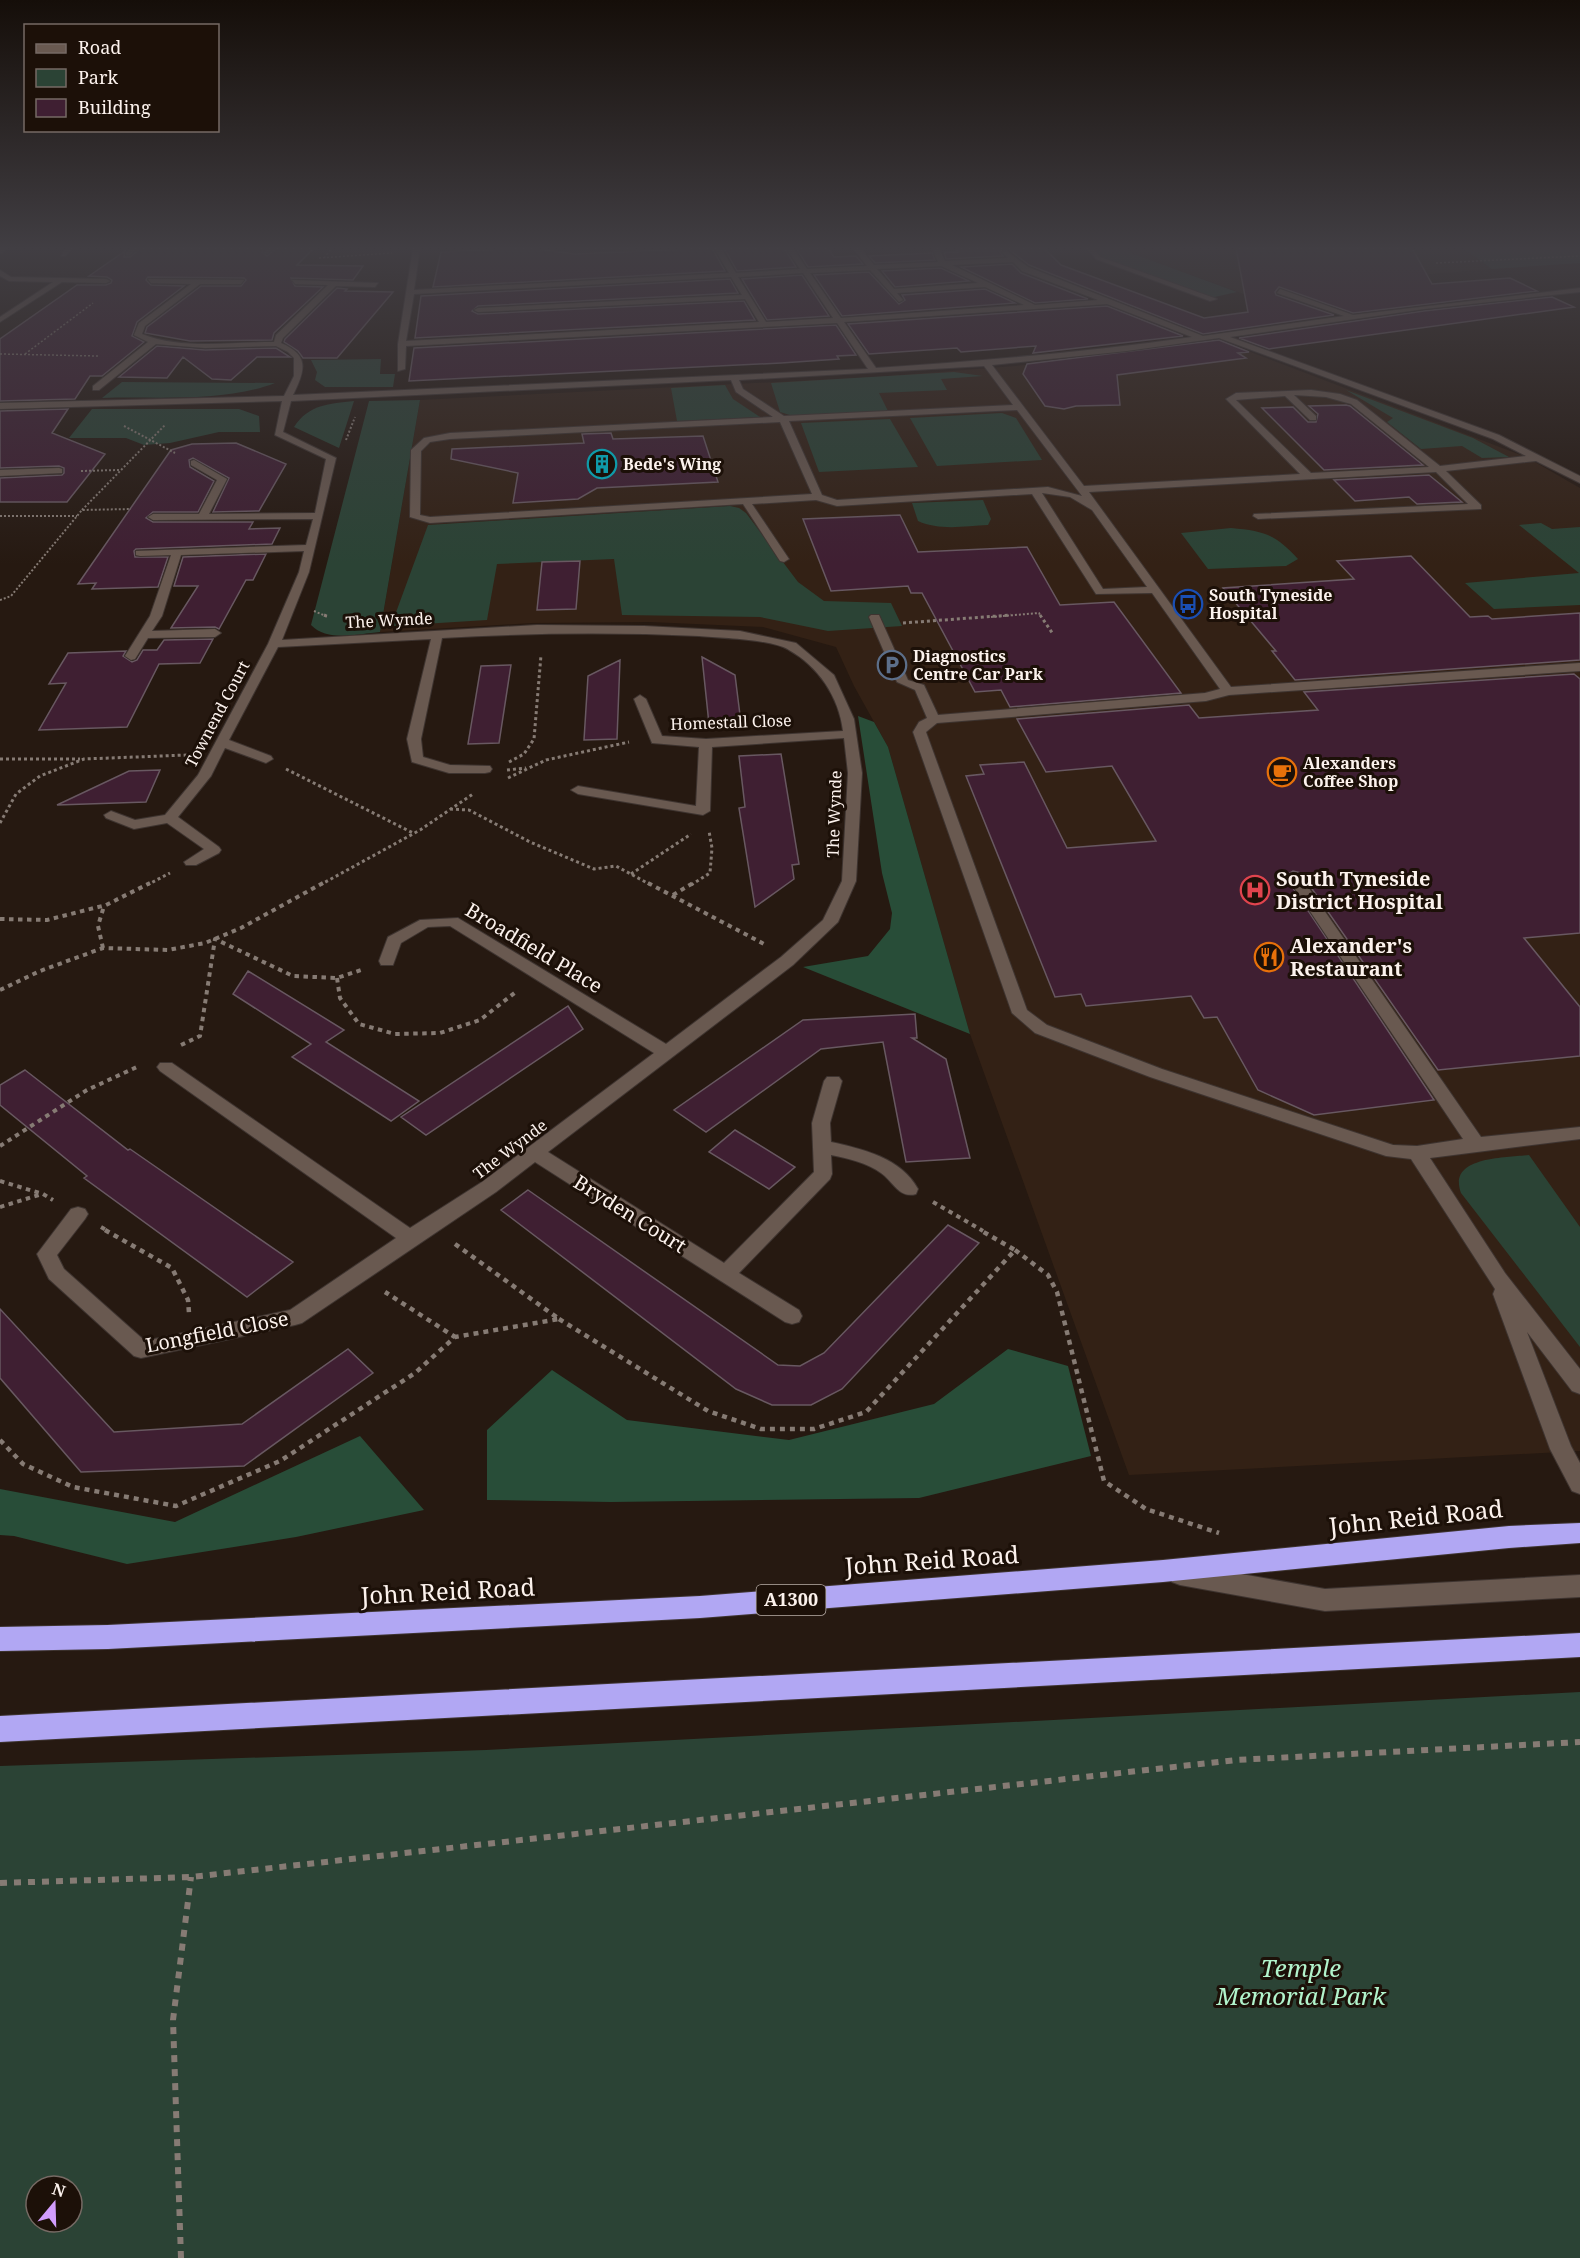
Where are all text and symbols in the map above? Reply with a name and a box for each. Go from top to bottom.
legend [24,24,219,132]
text: Road [78,35,121,59]
text: Park [78,65,118,89]
text: Building [78,95,151,119]
building icon: Bede's Wing [586,448,618,480]
place label: Bede's Wing [623,453,721,475]
place label: South Tyneside Hospital [1209,584,1332,624]
bus stop icon: South Tyneside Hospital [1172,588,1204,620]
street label: The Wynde [345,607,433,633]
place label: Diagnostics Centre Car Park [913,645,1044,685]
parking icon: Diagnostics Centre Car Park [876,649,908,681]
street label: Townend Court [180,657,254,771]
street label: Homestall Close [670,709,792,735]
place label: Alexanders Coffee Shop [1303,752,1398,792]
cafe icon: Alexanders Coffee Shop [1266,756,1298,788]
street label: The Wynde [821,770,847,858]
place label: South Tyneside District Hospital [1276,865,1443,915]
hospital icon: South Tyneside District Hospital [1239,874,1271,906]
street label: Broadfield Place [461,896,608,999]
place label: Alexander's Restaurant [1290,932,1412,982]
restaurant icon: Alexander's Restaurant [1253,941,1285,973]
street label: The Wynde [469,1114,551,1184]
street label: Bryden Court [569,1168,692,1259]
street label: Longfield Close [143,1304,291,1359]
street label: John Reid Road [1326,1491,1505,1542]
street label: John Reid Road [843,1537,1020,1582]
street label: John Reid Road [359,1569,536,1612]
road number: A1300 [756,1585,826,1615]
park label: Temple Memorial Park [1215,1951,1387,2012]
north arrow [24,2174,84,2234]
text: N [49,2177,69,2202]

